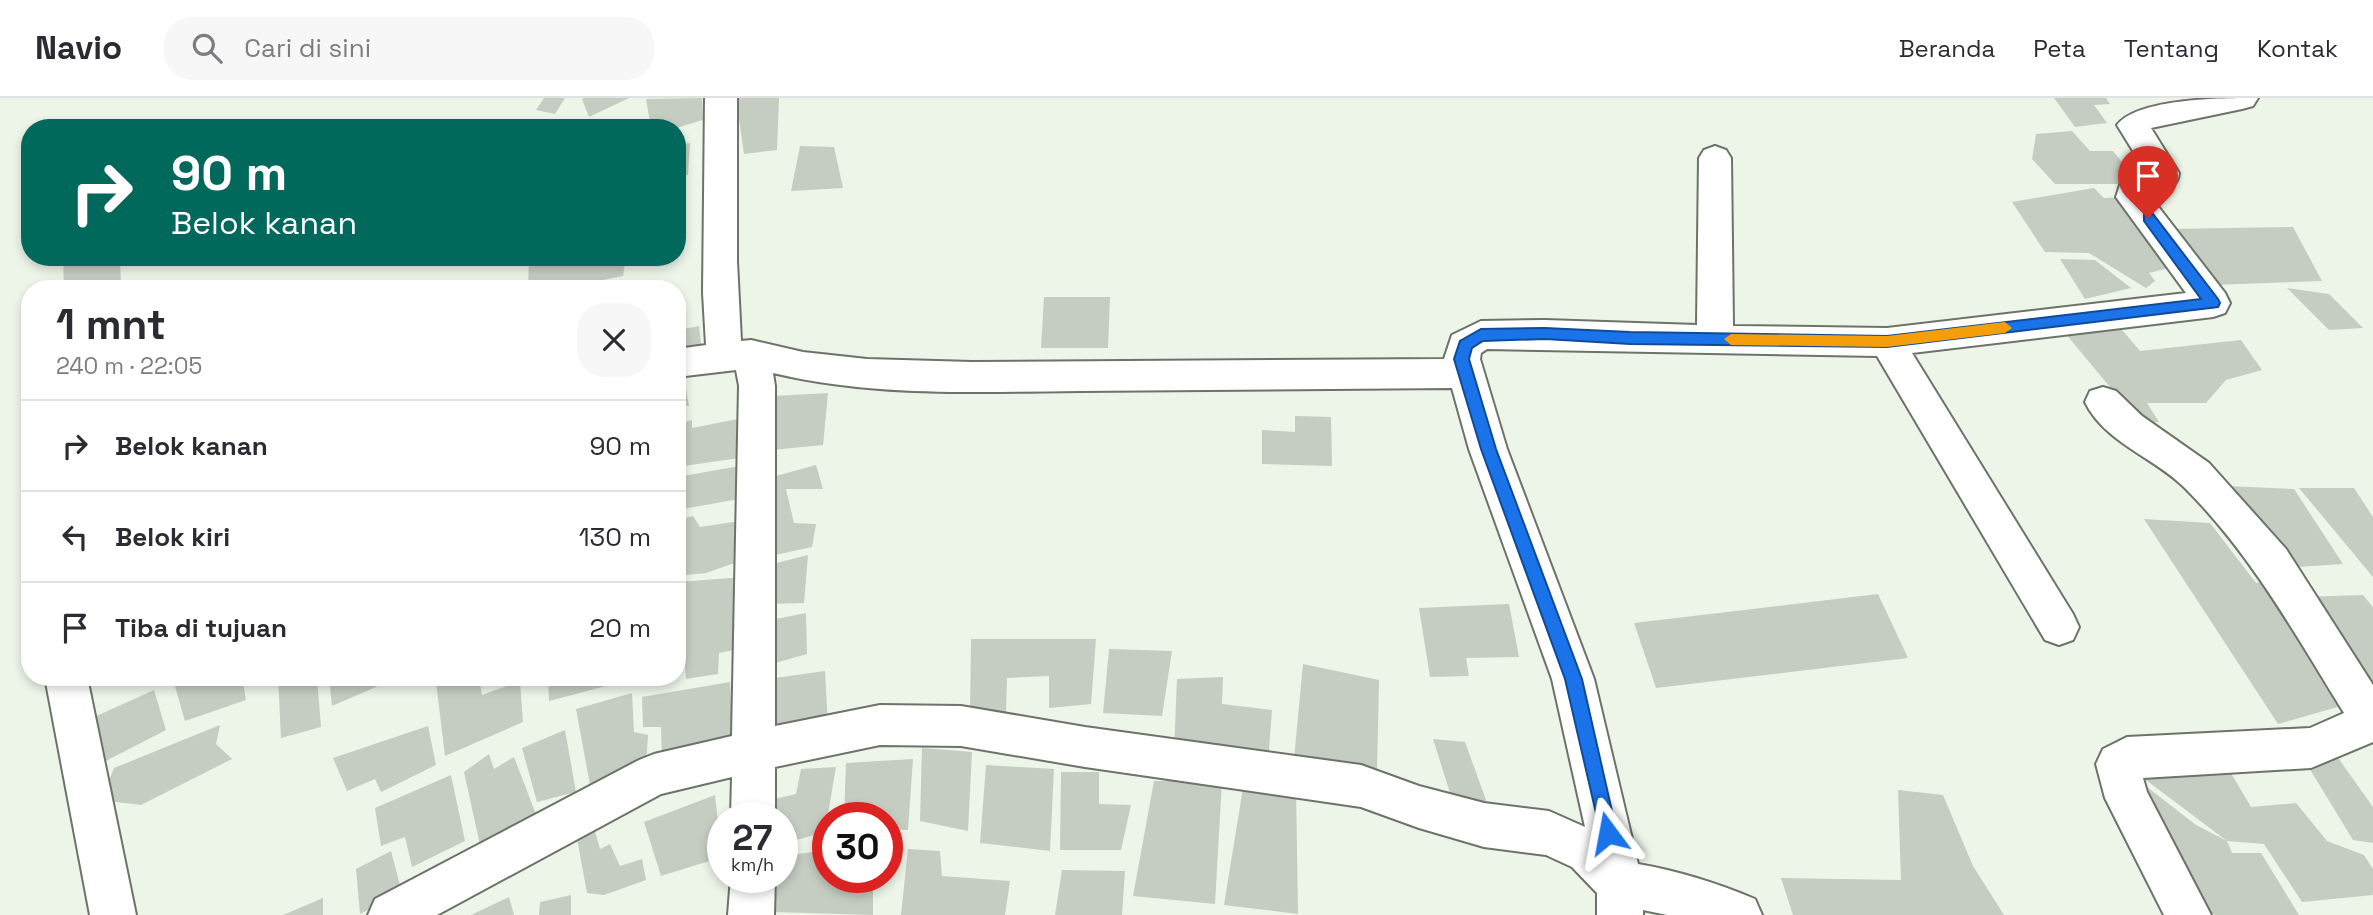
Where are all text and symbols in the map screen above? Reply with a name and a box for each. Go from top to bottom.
search box [164,17,654,80]
text: Navio [35,27,122,69]
icon: search [188,29,226,67]
text: Cari di sini [244,31,371,65]
text: Beranda [1899,33,1995,64]
text: Peta [2033,33,2086,64]
text: Tentang [2124,33,2219,64]
text: Kontak [2257,33,2338,64]
text: 90 m [171,142,287,204]
pin [2118,146,2178,218]
icon: right [56,147,147,238]
icon: arrive [2129,157,2167,195]
text: Belok kanan [171,203,357,243]
text: 1 mnt [56,298,166,351]
button: close [577,303,651,377]
text: 240 m · 22:05 [56,351,202,381]
icon: right [56,427,94,465]
text: Belok kanan [115,429,268,463]
text: 90 m [589,429,651,463]
icon: left [56,518,94,556]
text: Belok kiri [115,520,230,554]
text: 130 m [579,520,651,554]
icon: arrive [56,609,94,647]
text: Tiba di tujuan [115,611,287,645]
text: 20 m [590,611,651,645]
position arrow [1571,796,1645,870]
speed limit sign: 30 [812,802,903,893]
text: 27 [733,816,772,860]
text: km/h [731,853,774,876]

